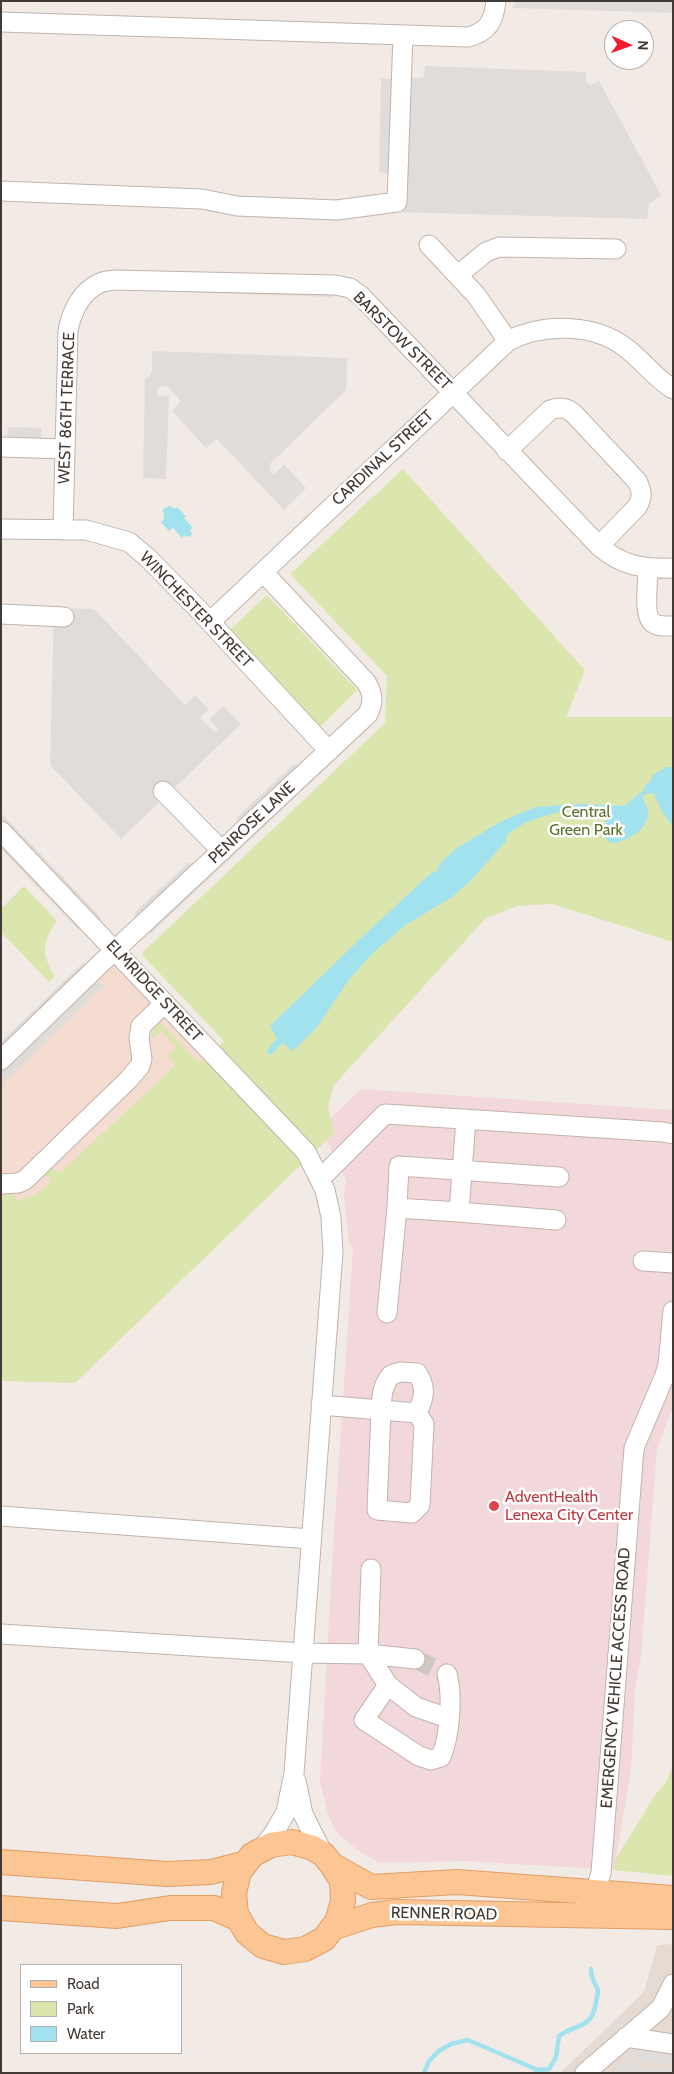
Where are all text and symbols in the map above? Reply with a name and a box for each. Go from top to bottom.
north arrow [604,20,654,70]
text: N [634,40,652,51]
street label: BARSTOW STREET [349,288,455,394]
street label: WEST 86TH TERRACE [55,332,79,484]
street label: CARDINAL STREET [328,406,438,510]
street label: WINCHESTER STREET [136,548,256,672]
street label: PENROSE LANE [205,778,299,868]
park label: Central Green Park [549,802,623,840]
street label: ELMRIDGE STREET [102,936,206,1046]
place label: AdventHealth Lenexa City Center [505,1487,633,1525]
marker: AdventHealth Lenexa City Center [487,1499,501,1513]
street label: EMERGENCY VEHICLE ACCESS ROAD [597,1547,635,1809]
street label: RENNER ROAD [391,1903,497,1925]
legend [20,1964,182,2054]
text: Road [67,1975,100,1993]
text: Park [67,2000,94,2018]
text: Water [67,2025,105,2043]

